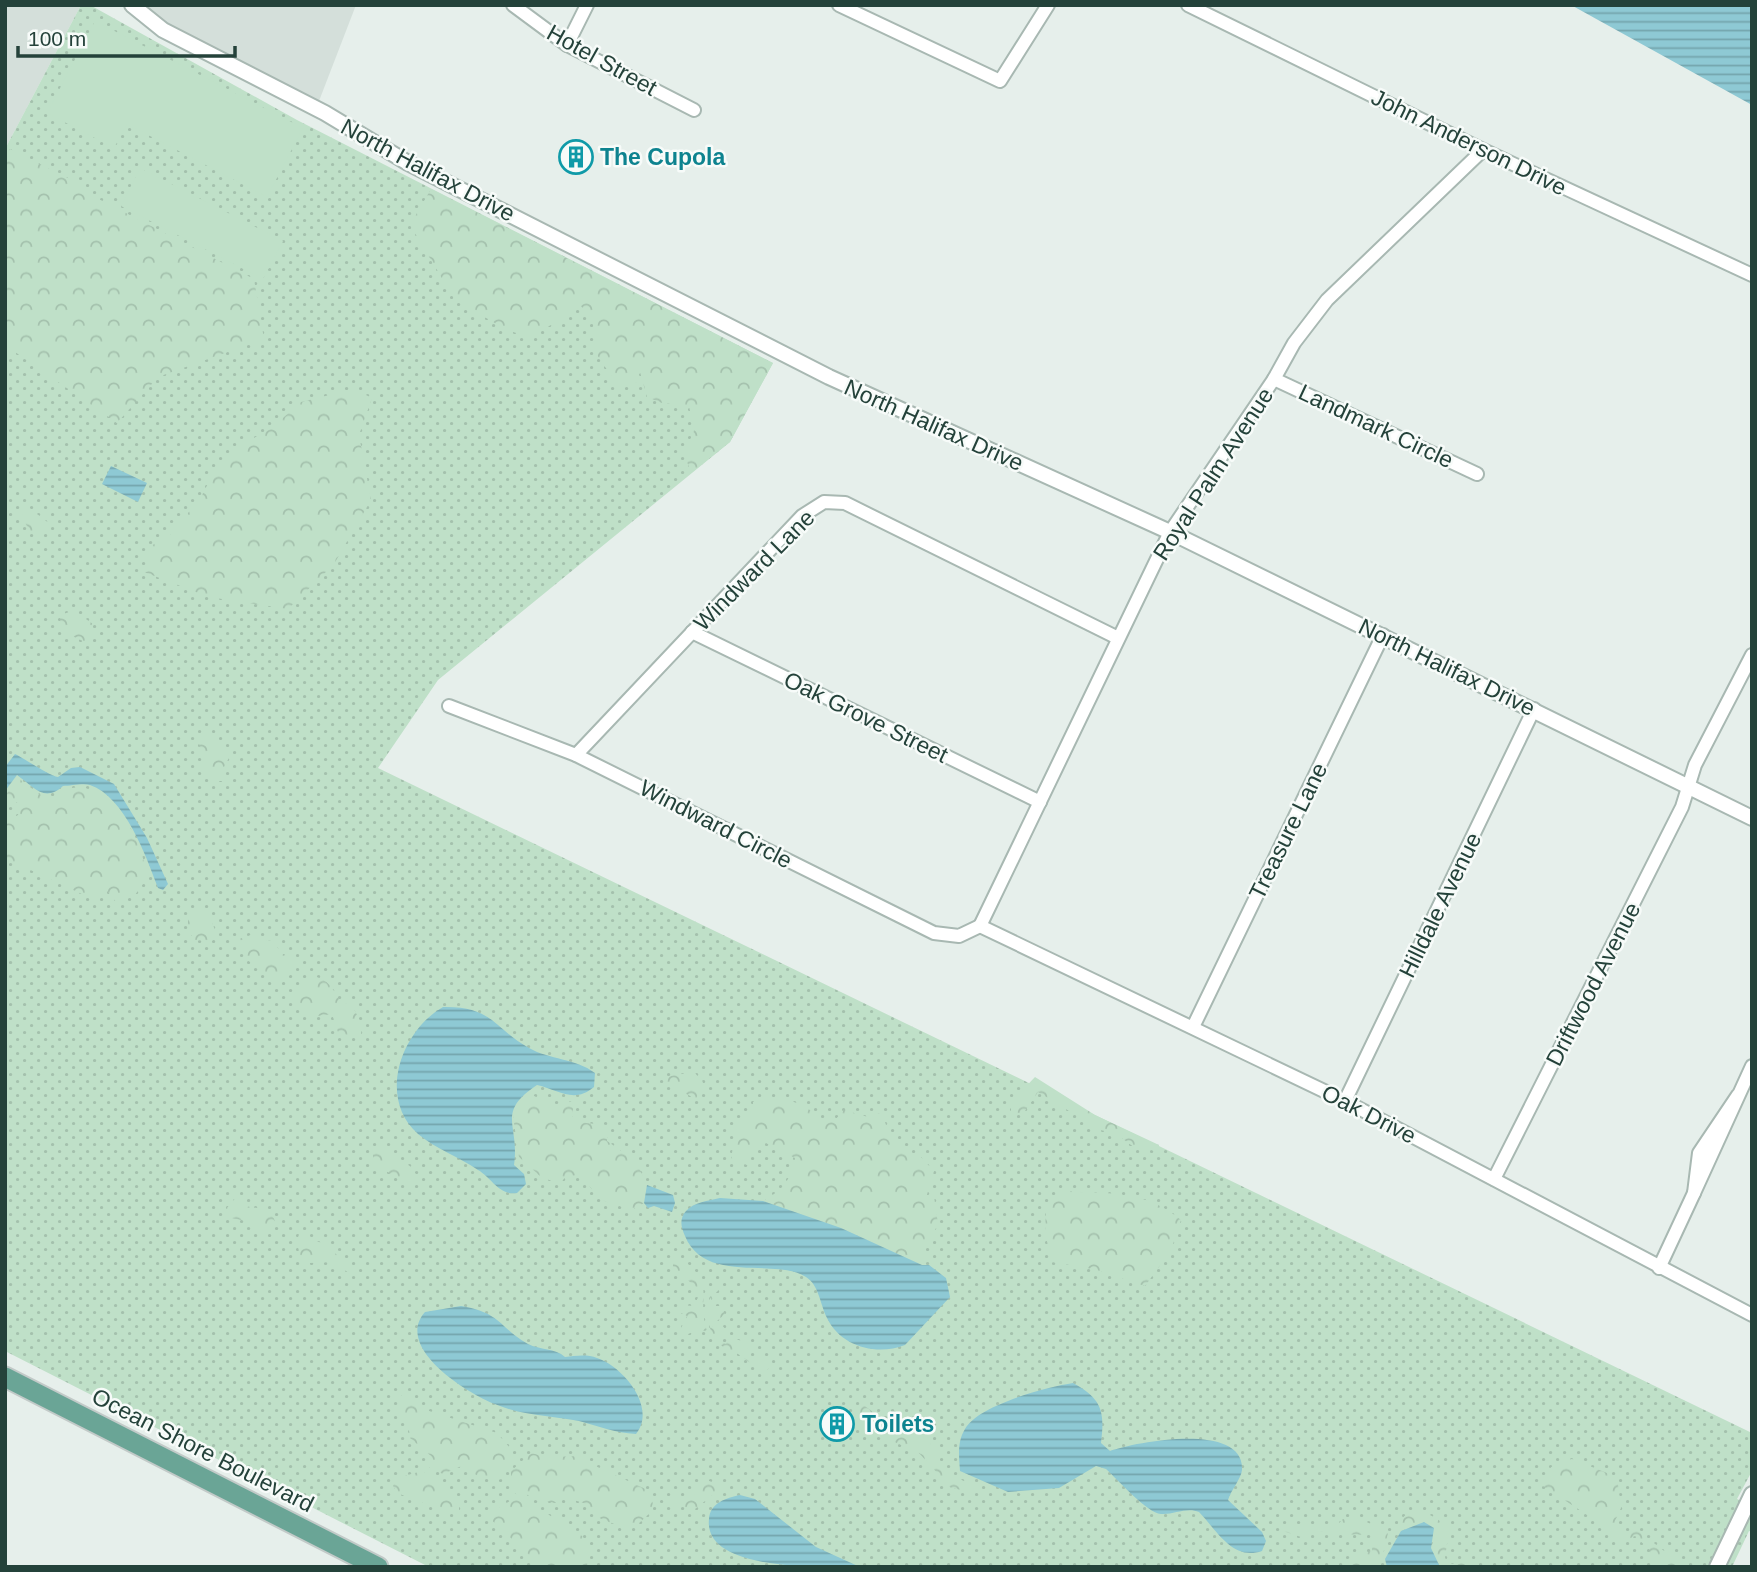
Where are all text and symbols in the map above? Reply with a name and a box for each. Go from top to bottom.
scale bar [18,14,234,58]
street label: Hotel Street [543,19,662,101]
text: 100 m [28,27,86,50]
street label: John Anderson Drive [1367,84,1571,200]
street label: North Halifax Drive [337,113,519,227]
building icon: The Cupola [557,138,595,176]
place label: The Cupola [600,144,725,170]
street label: North Halifax Drive [841,374,1027,476]
street label: Landmark Circle [1295,379,1457,473]
street label: Royal Palm Avenue [1148,383,1278,565]
street label: Windward Lane [688,504,820,636]
street label: North Halifax Drive [1355,613,1539,721]
street label: Oak Grove Street [780,666,953,768]
street label: Treasure Lane [1244,758,1332,904]
street label: Windward Circle [636,774,796,874]
street label: Hilldale Avenue [1394,828,1486,982]
street label: Driftwood Avenue [1541,898,1645,1070]
street label: Oak Drive [1318,1079,1420,1149]
street label: Ocean Shore Boulevard [88,1383,318,1517]
building icon: Toilets [818,1405,856,1443]
place label: Toilets [862,1411,934,1437]

